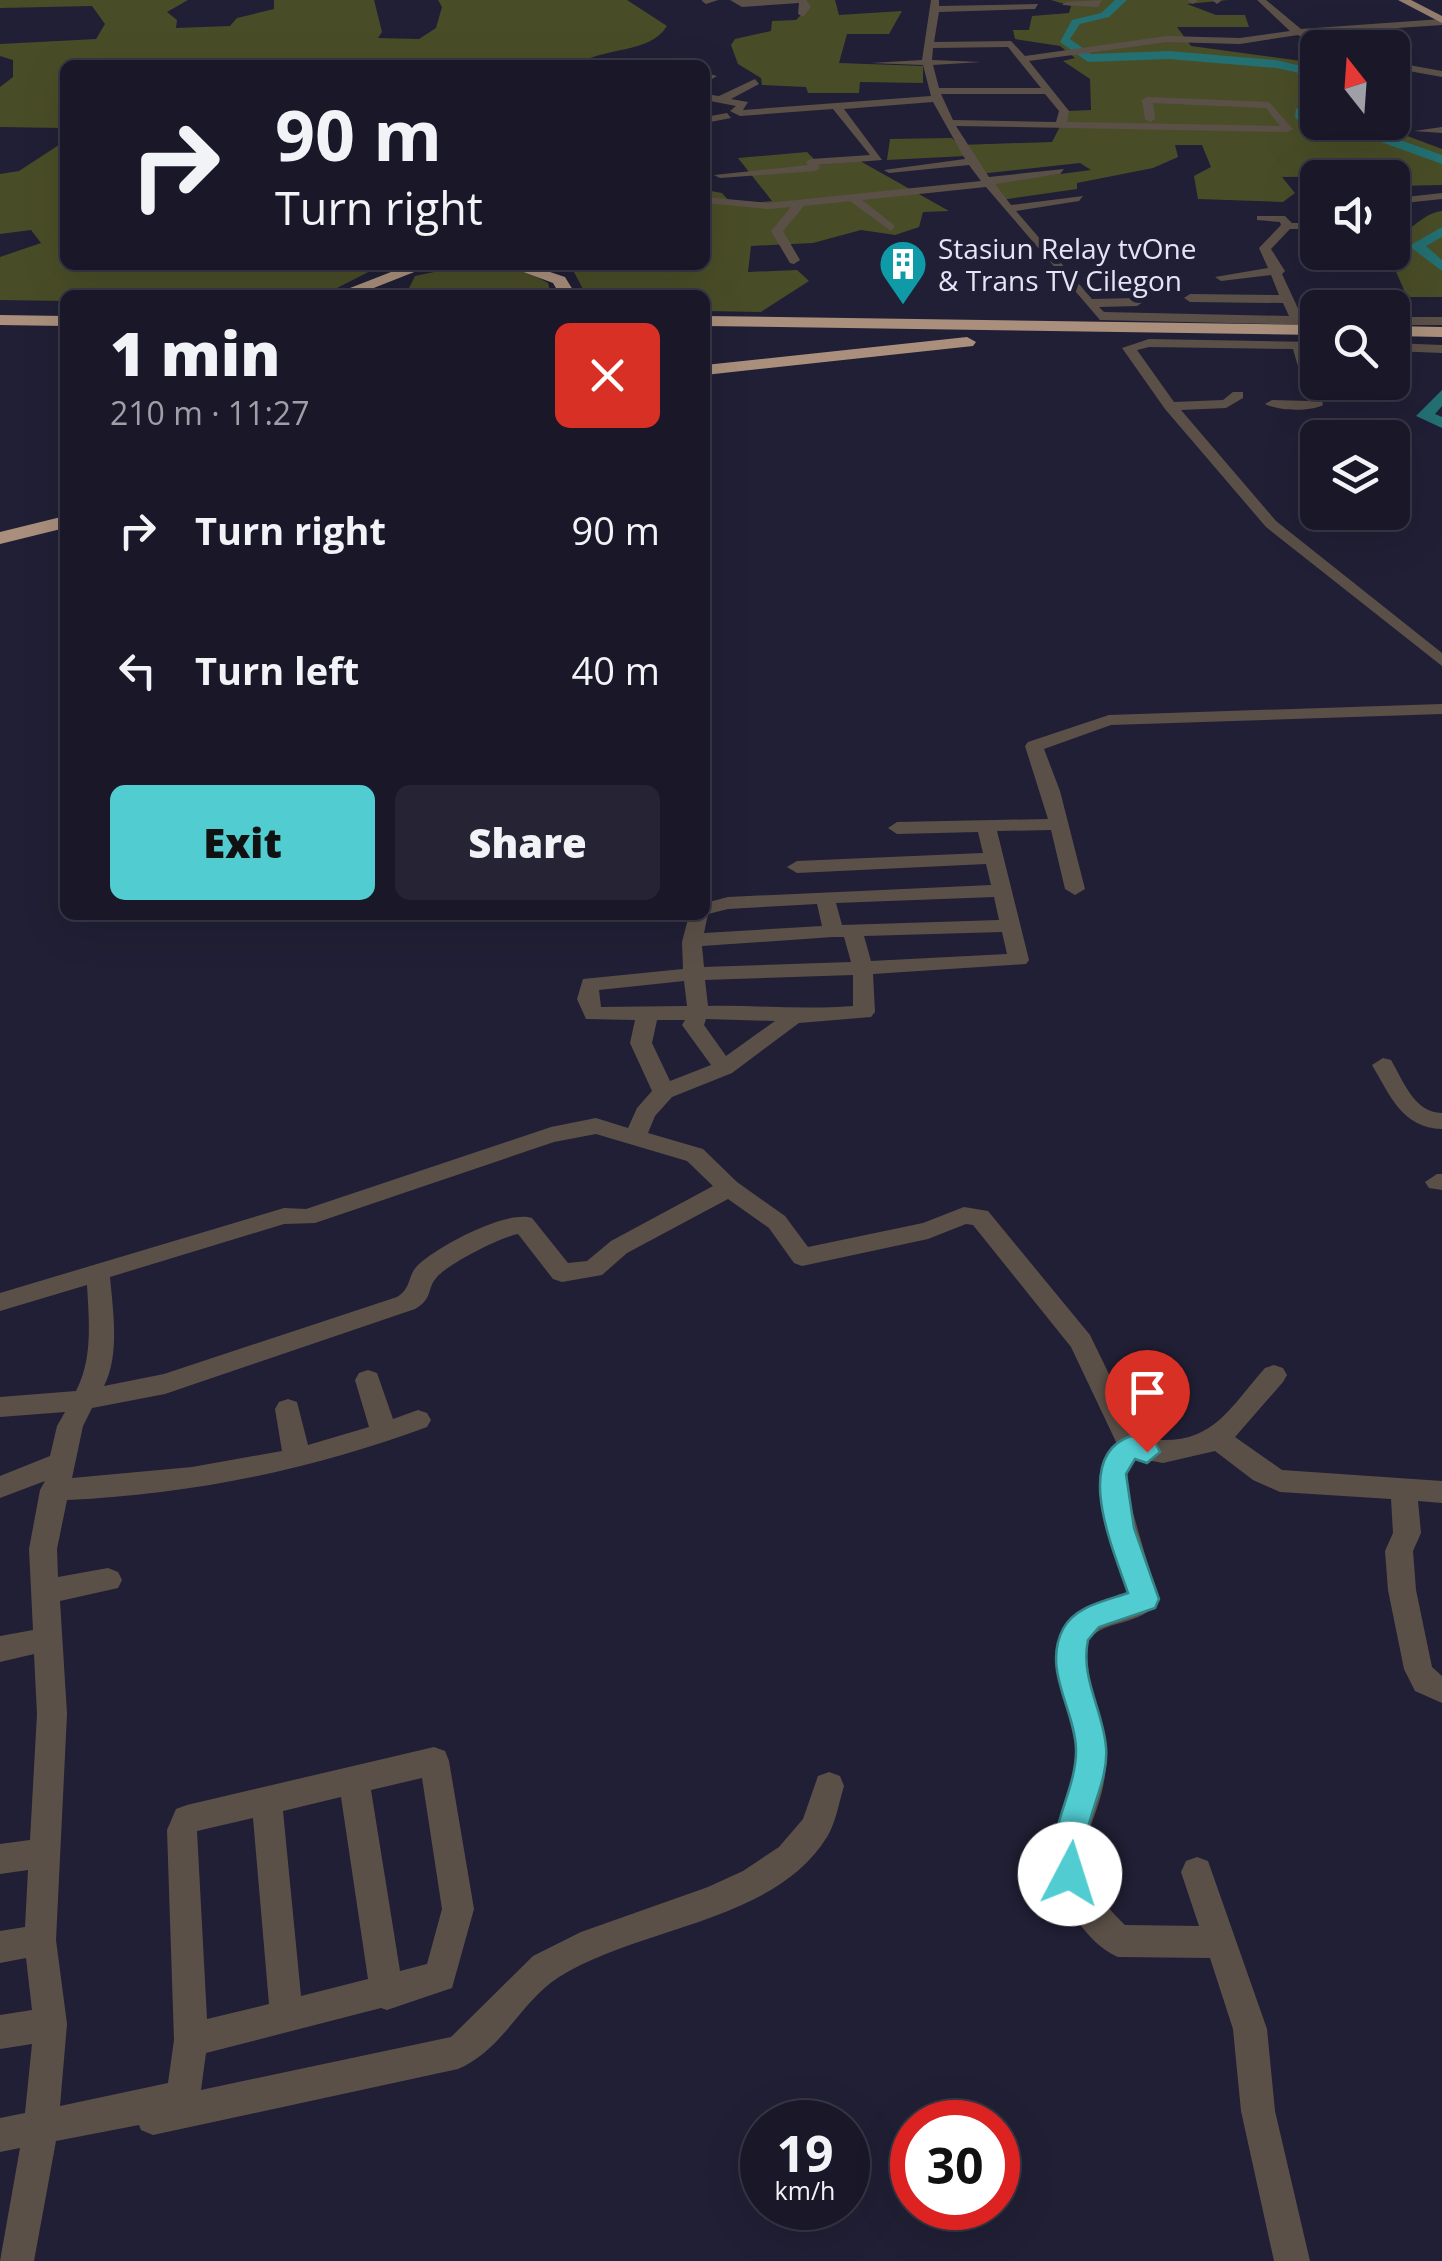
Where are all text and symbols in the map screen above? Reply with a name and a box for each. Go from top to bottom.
north arrow [1300,30,1410,140]
map controls [1300,30,1410,530]
text: 90 m [275,86,442,182]
icon: right [110,100,240,230]
button: sound [1300,160,1410,270]
text: Turn right [275,177,483,238]
place label: Stasiun Relay tvOne & Trans TV Cilegon [938,229,1197,299]
building icon: Stasiun Relay tvOne & Trans TV Cilegon [877,238,929,306]
button: search [1300,290,1410,400]
text: 1 min [110,312,280,394]
button: close [555,323,660,428]
text: 210 m · 11:27 [110,391,309,434]
button: layers [1300,420,1410,530]
icon: right [110,503,165,558]
text: Turn right [195,504,386,556]
text: 90 m [571,504,660,556]
icon: left [110,643,165,698]
text: Turn left [195,644,359,696]
text: 40 m [571,644,660,696]
button: Exit [110,785,375,900]
button: Share [395,785,660,900]
pin [1105,1350,1190,1453]
icon: arrive [1120,1365,1175,1420]
position arrow [1018,1822,1122,1926]
speed limit sign: 30 [890,2100,1020,2230]
text: 19 [776,2119,834,2187]
text: km/h [775,2173,835,2207]

